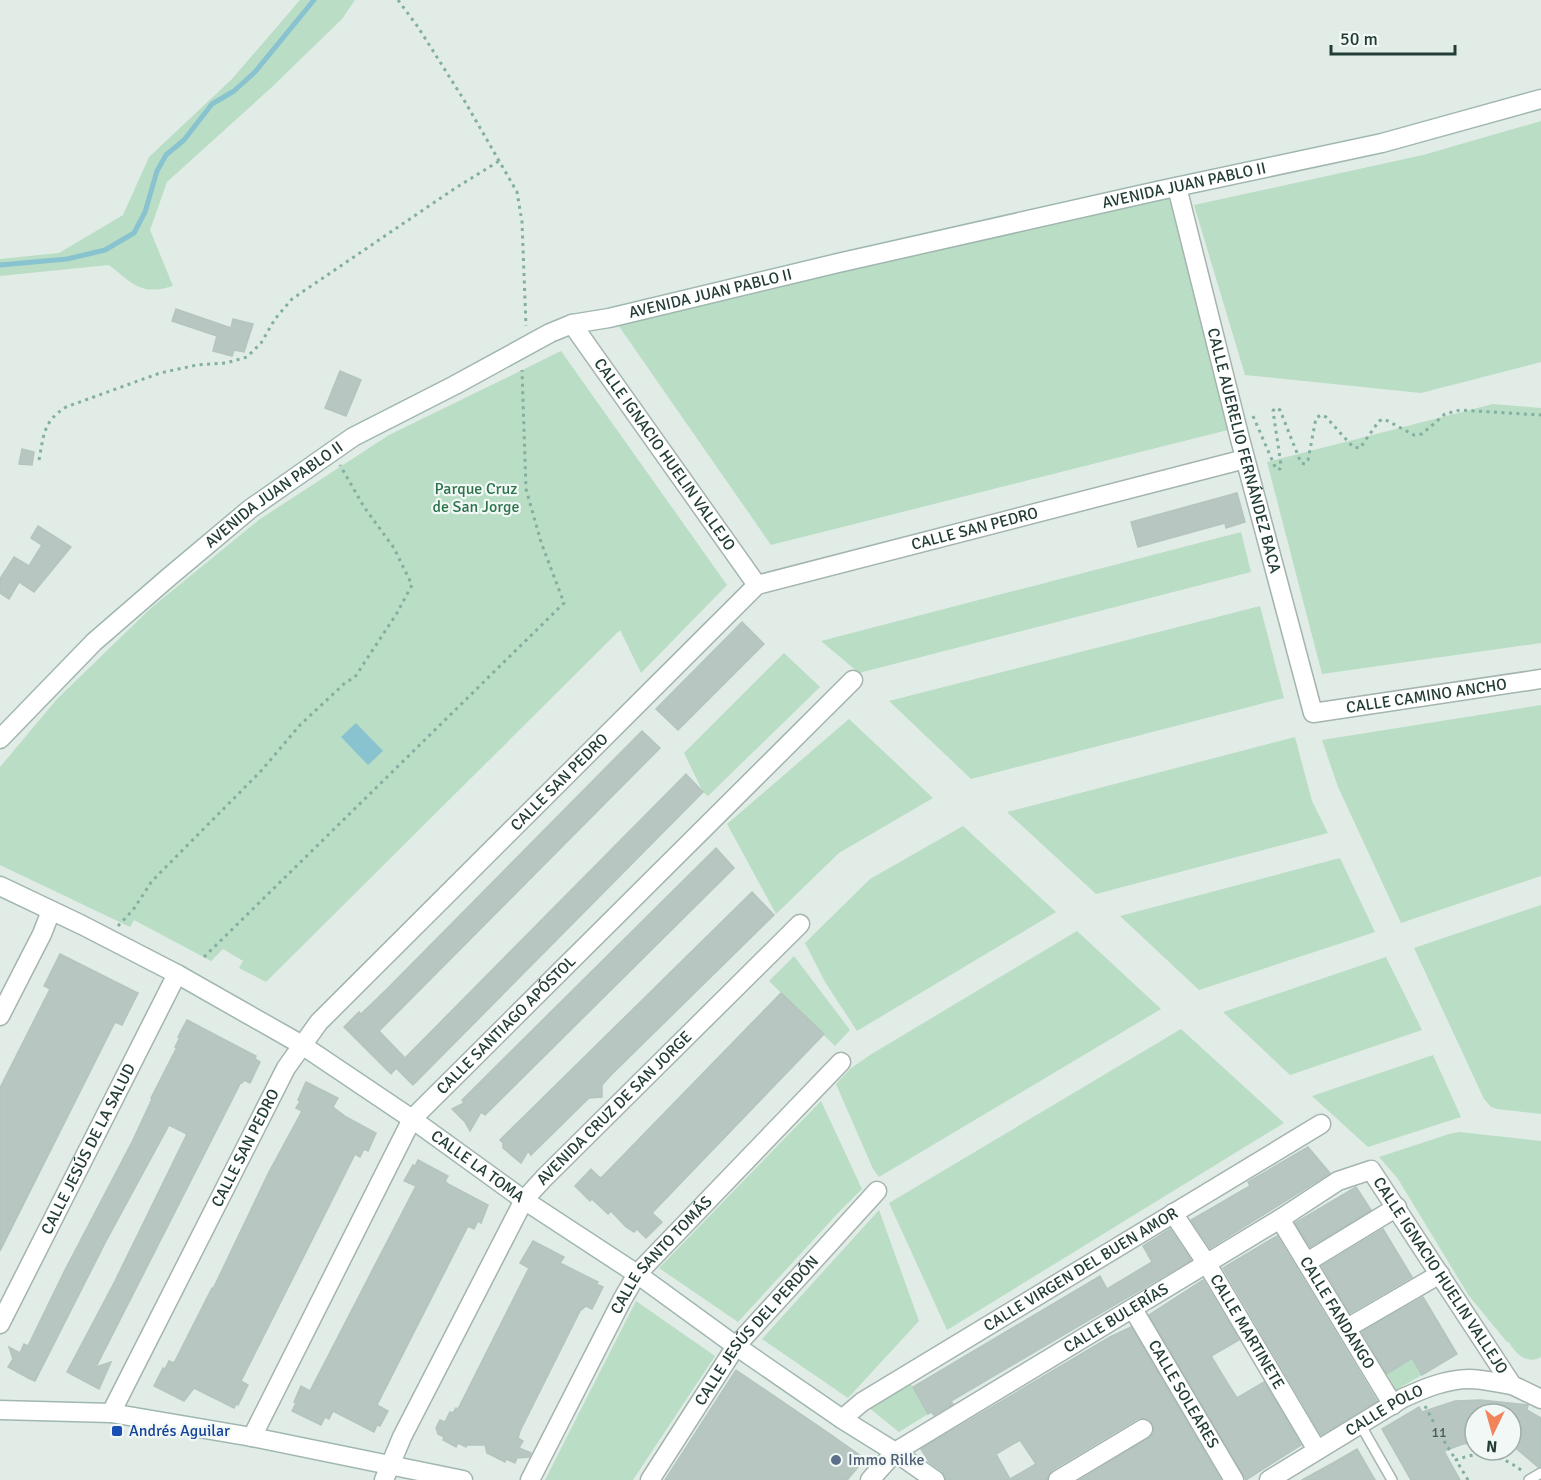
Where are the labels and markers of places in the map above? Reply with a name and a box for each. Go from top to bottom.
place label: Andrés Aguilar [129,1421,230,1441]
marker: Andrés Aguilar [110,1424,124,1438]
place label: Immo Rilke [848,1450,924,1470]
marker: Immo Rilke [829,1453,843,1467]

